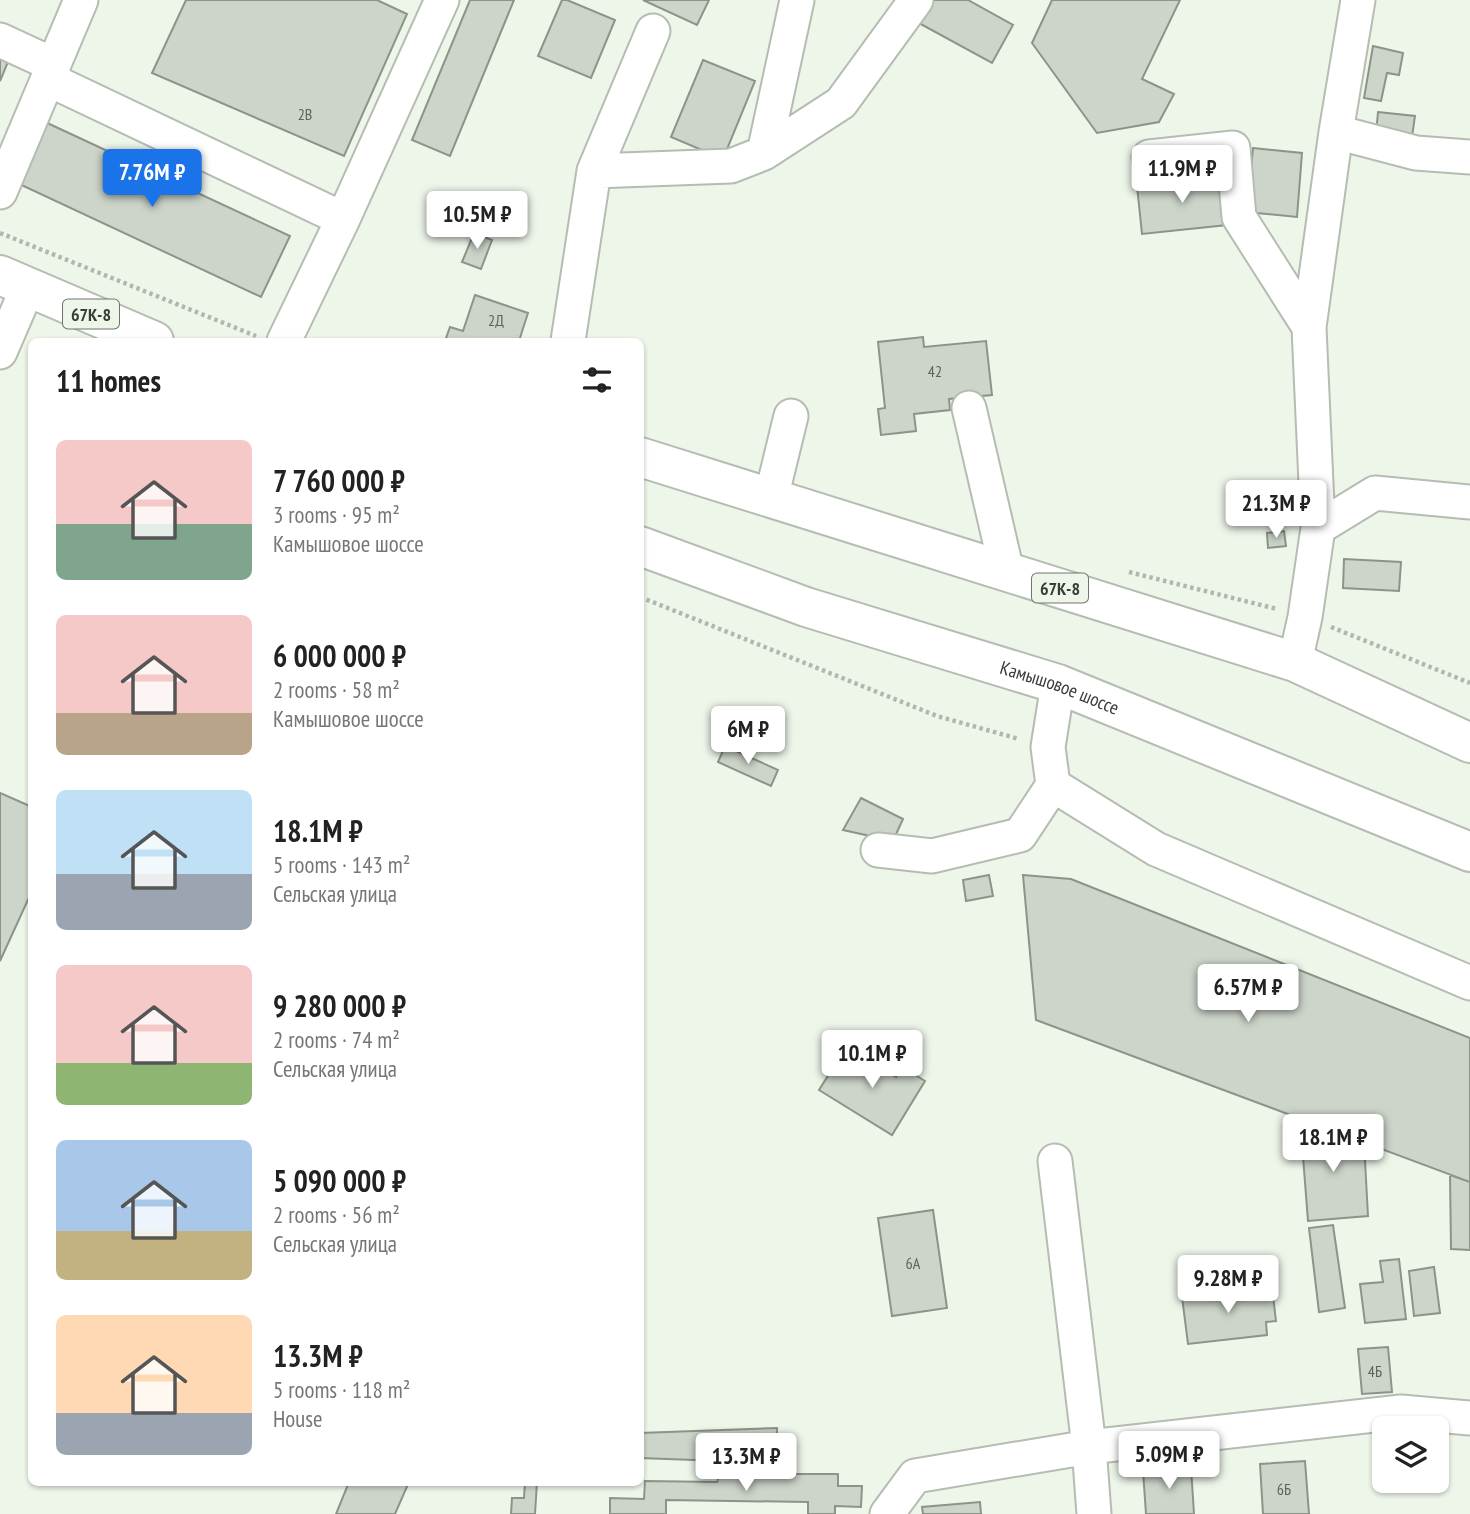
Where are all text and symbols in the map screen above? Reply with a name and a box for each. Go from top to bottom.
house number: 2В [298,104,312,124]
pin: 11.9M ₽ [1117,146,1247,205]
pin: 7.76M ₽ [87,150,217,209]
text: 11.9M ₽ [1148,153,1216,182]
text: 7.76M ₽ [119,157,185,186]
pin: 10.5M ₽ [412,191,542,251]
text: 10.5M ₽ [443,199,511,228]
road number: 67К-8 [63,300,119,328]
house number: 2Д [488,310,504,330]
text: 11 homes [56,361,161,400]
icon: filters [578,361,616,399]
house number: 42 [928,361,942,381]
text: 7 760 000 ₽ [273,461,405,500]
icon: home [112,468,196,552]
pin: 21.3M ₽ [1211,480,1341,540]
text: 21.3M ₽ [1242,488,1310,517]
text: 3 rooms · 95 m² [273,500,400,529]
text: Камышовое шоссе [273,529,424,558]
road number: 67К-8 [1032,574,1088,602]
text: 6 000 000 ₽ [273,636,406,675]
icon: home [112,643,196,727]
street label: Камышовое шоссе [997,655,1123,720]
text: 2 rooms · 58 m² [273,675,400,704]
text: Камышовое шоссе [273,704,424,733]
pin: 6M ₽ [707,706,789,766]
text: 6M ₽ [727,714,769,743]
text: 18.1M ₽ [273,811,363,850]
icon: home [112,818,196,902]
text: 5 rooms · 143 m² [273,850,410,879]
text: Сельская улица [273,879,397,908]
pin: 6.57M ₽ [1183,964,1313,1024]
text: 6.57M ₽ [1214,972,1282,1001]
text: 9 280 000 ₽ [273,986,406,1025]
icon: home [112,993,196,1077]
text: 2 rooms · 74 m² [273,1025,400,1054]
pin: 10.1M ₽ [807,1030,937,1090]
text: 10.1M ₽ [838,1038,906,1067]
text: Сельская улица [273,1054,397,1083]
pin: 18.1M ₽ [1268,1114,1398,1174]
text: 18.1M ₽ [1299,1122,1367,1151]
text: 5 090 000 ₽ [273,1161,406,1200]
icon: home [112,1168,196,1252]
text: 2 rooms · 56 m² [273,1200,400,1229]
text: Сельская улица [273,1229,397,1258]
house number: 6А [906,1253,921,1273]
pin: 9.28M ₽ [1163,1256,1293,1315]
text: 9.28M ₽ [1194,1263,1262,1292]
text: 13.3M ₽ [273,1336,363,1375]
icon: home [112,1343,196,1427]
house number: 4Б [1368,1361,1382,1381]
text: 5 rooms · 118 m² [273,1375,410,1404]
text: House [273,1404,323,1433]
map controls [1372,1416,1449,1493]
button: layers [1372,1416,1449,1493]
pin: 5.09M ₽ [1104,1432,1234,1491]
pin: 13.3M ₽ [681,1434,811,1493]
text: 5.09M ₽ [1135,1439,1203,1468]
text: 13.3M ₽ [712,1441,780,1470]
house number: 6Б [1277,1479,1291,1499]

